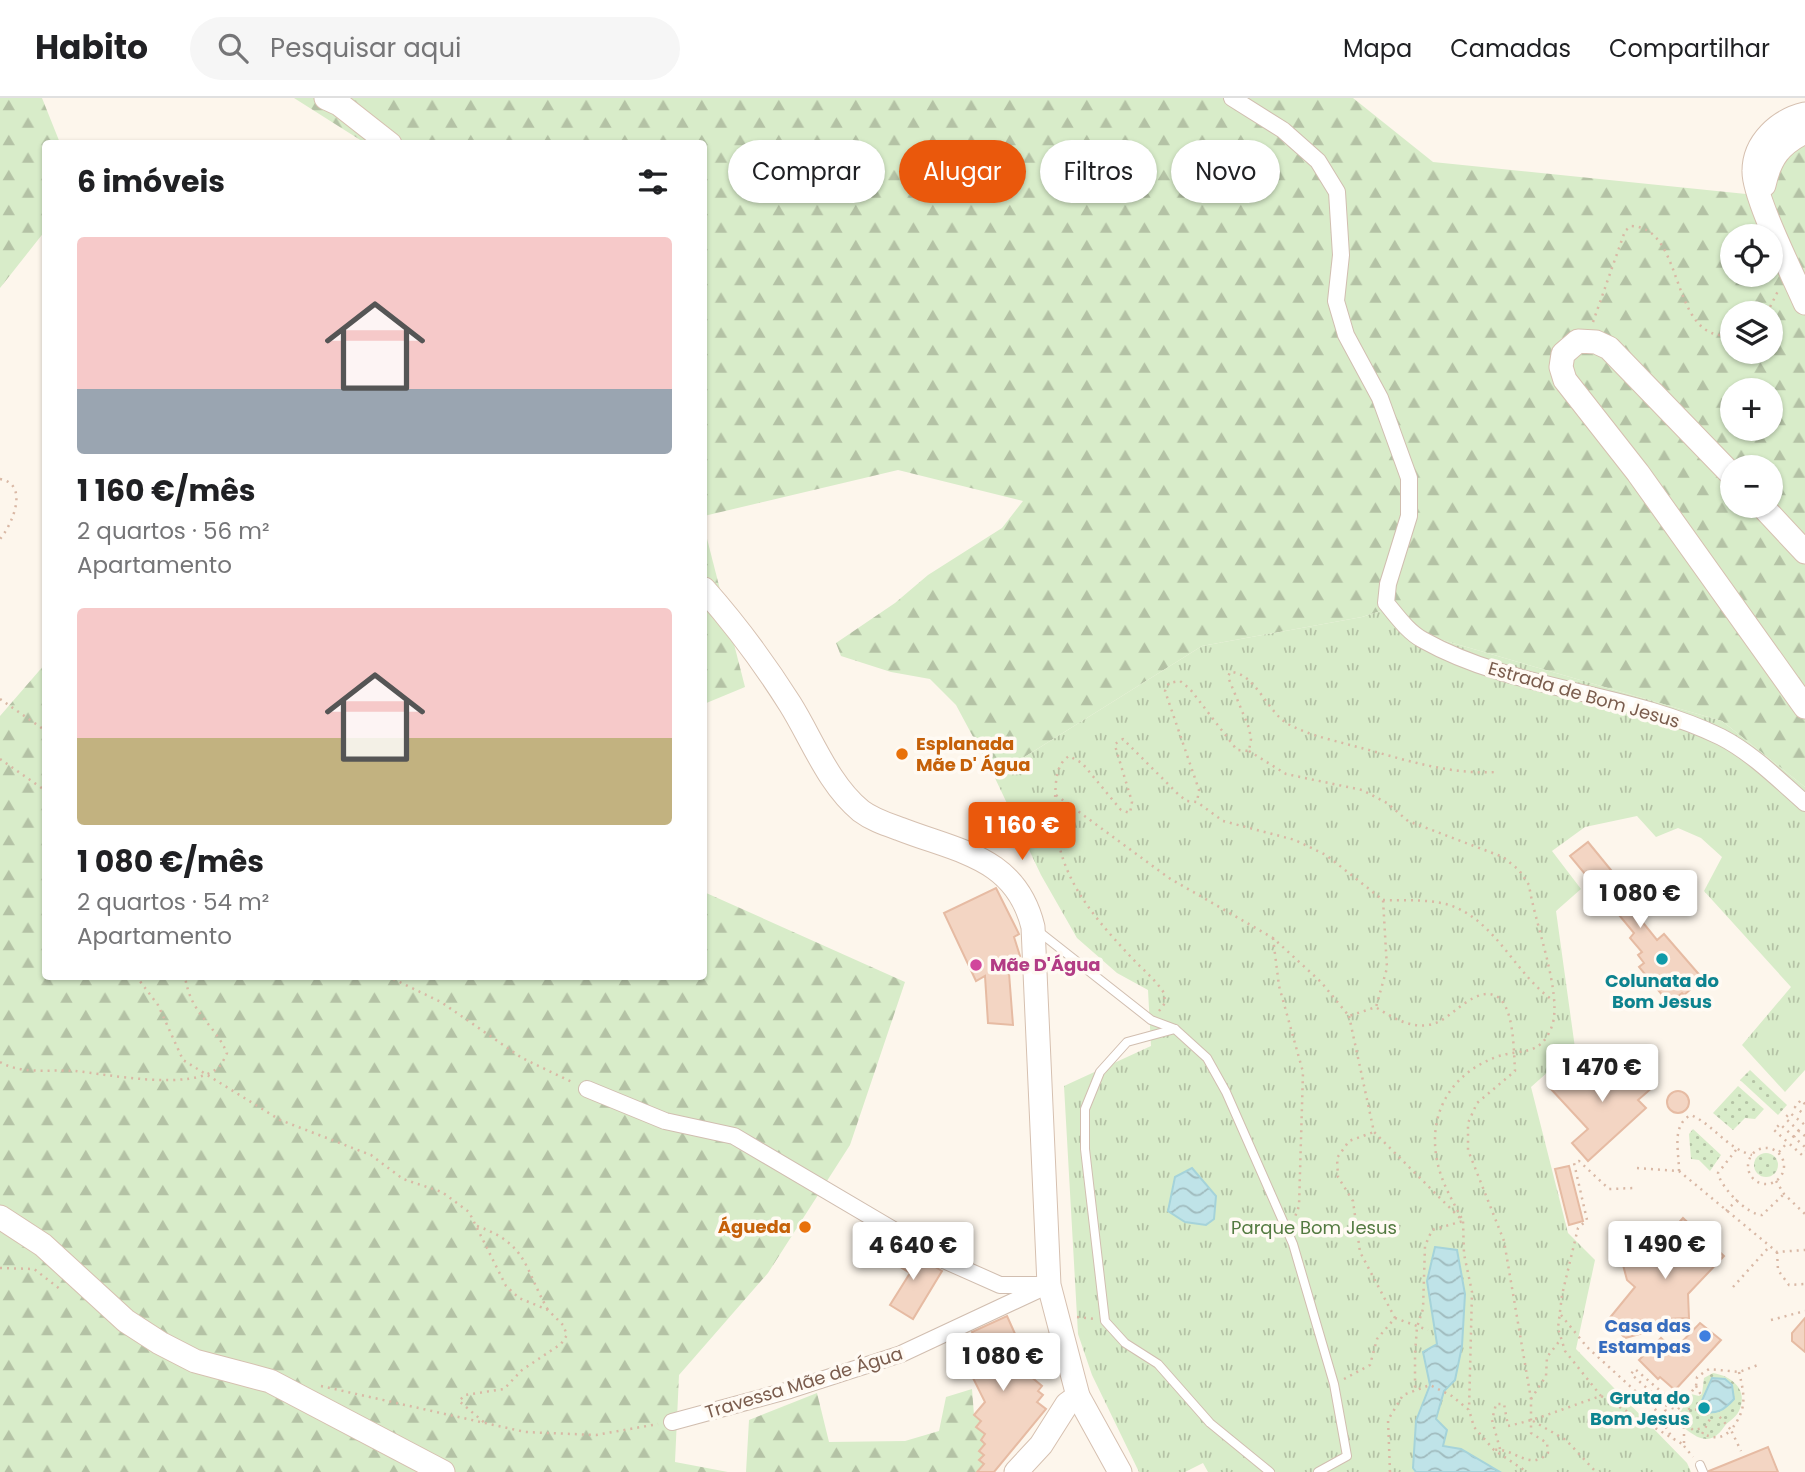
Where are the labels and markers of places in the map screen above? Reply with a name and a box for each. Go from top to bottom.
place label: Esplanada Mãe D' Água [916,731,1030,777]
marker: Esplanada Mãe D' Água [894,746,910,762]
pin: 1 160 € [957,802,1087,862]
pin: 1 080 € [1575,870,1705,930]
marker: Colunata do Bom Jesus [1654,951,1670,967]
place label: Mãe D'Água [990,952,1101,977]
marker: Mãe D'Água [968,957,984,973]
place label: Colunata do Bom Jesus [1605,968,1719,1014]
pin: 1 470 € [1537,1044,1667,1104]
place label: Águeda [718,1214,791,1239]
marker: Águeda [797,1219,813,1235]
pin: 4 640 € [848,1222,978,1282]
pin: 1 490 € [1600,1222,1730,1281]
place label: Casa das Estampas [1598,1313,1691,1359]
marker: Casa das Estampas [1697,1328,1713,1344]
pin: 1 080 € [938,1334,1068,1393]
place label: Gruta do Bom Jesus [1590,1385,1690,1431]
marker: Gruta do Bom Jesus [1696,1400,1712,1416]

